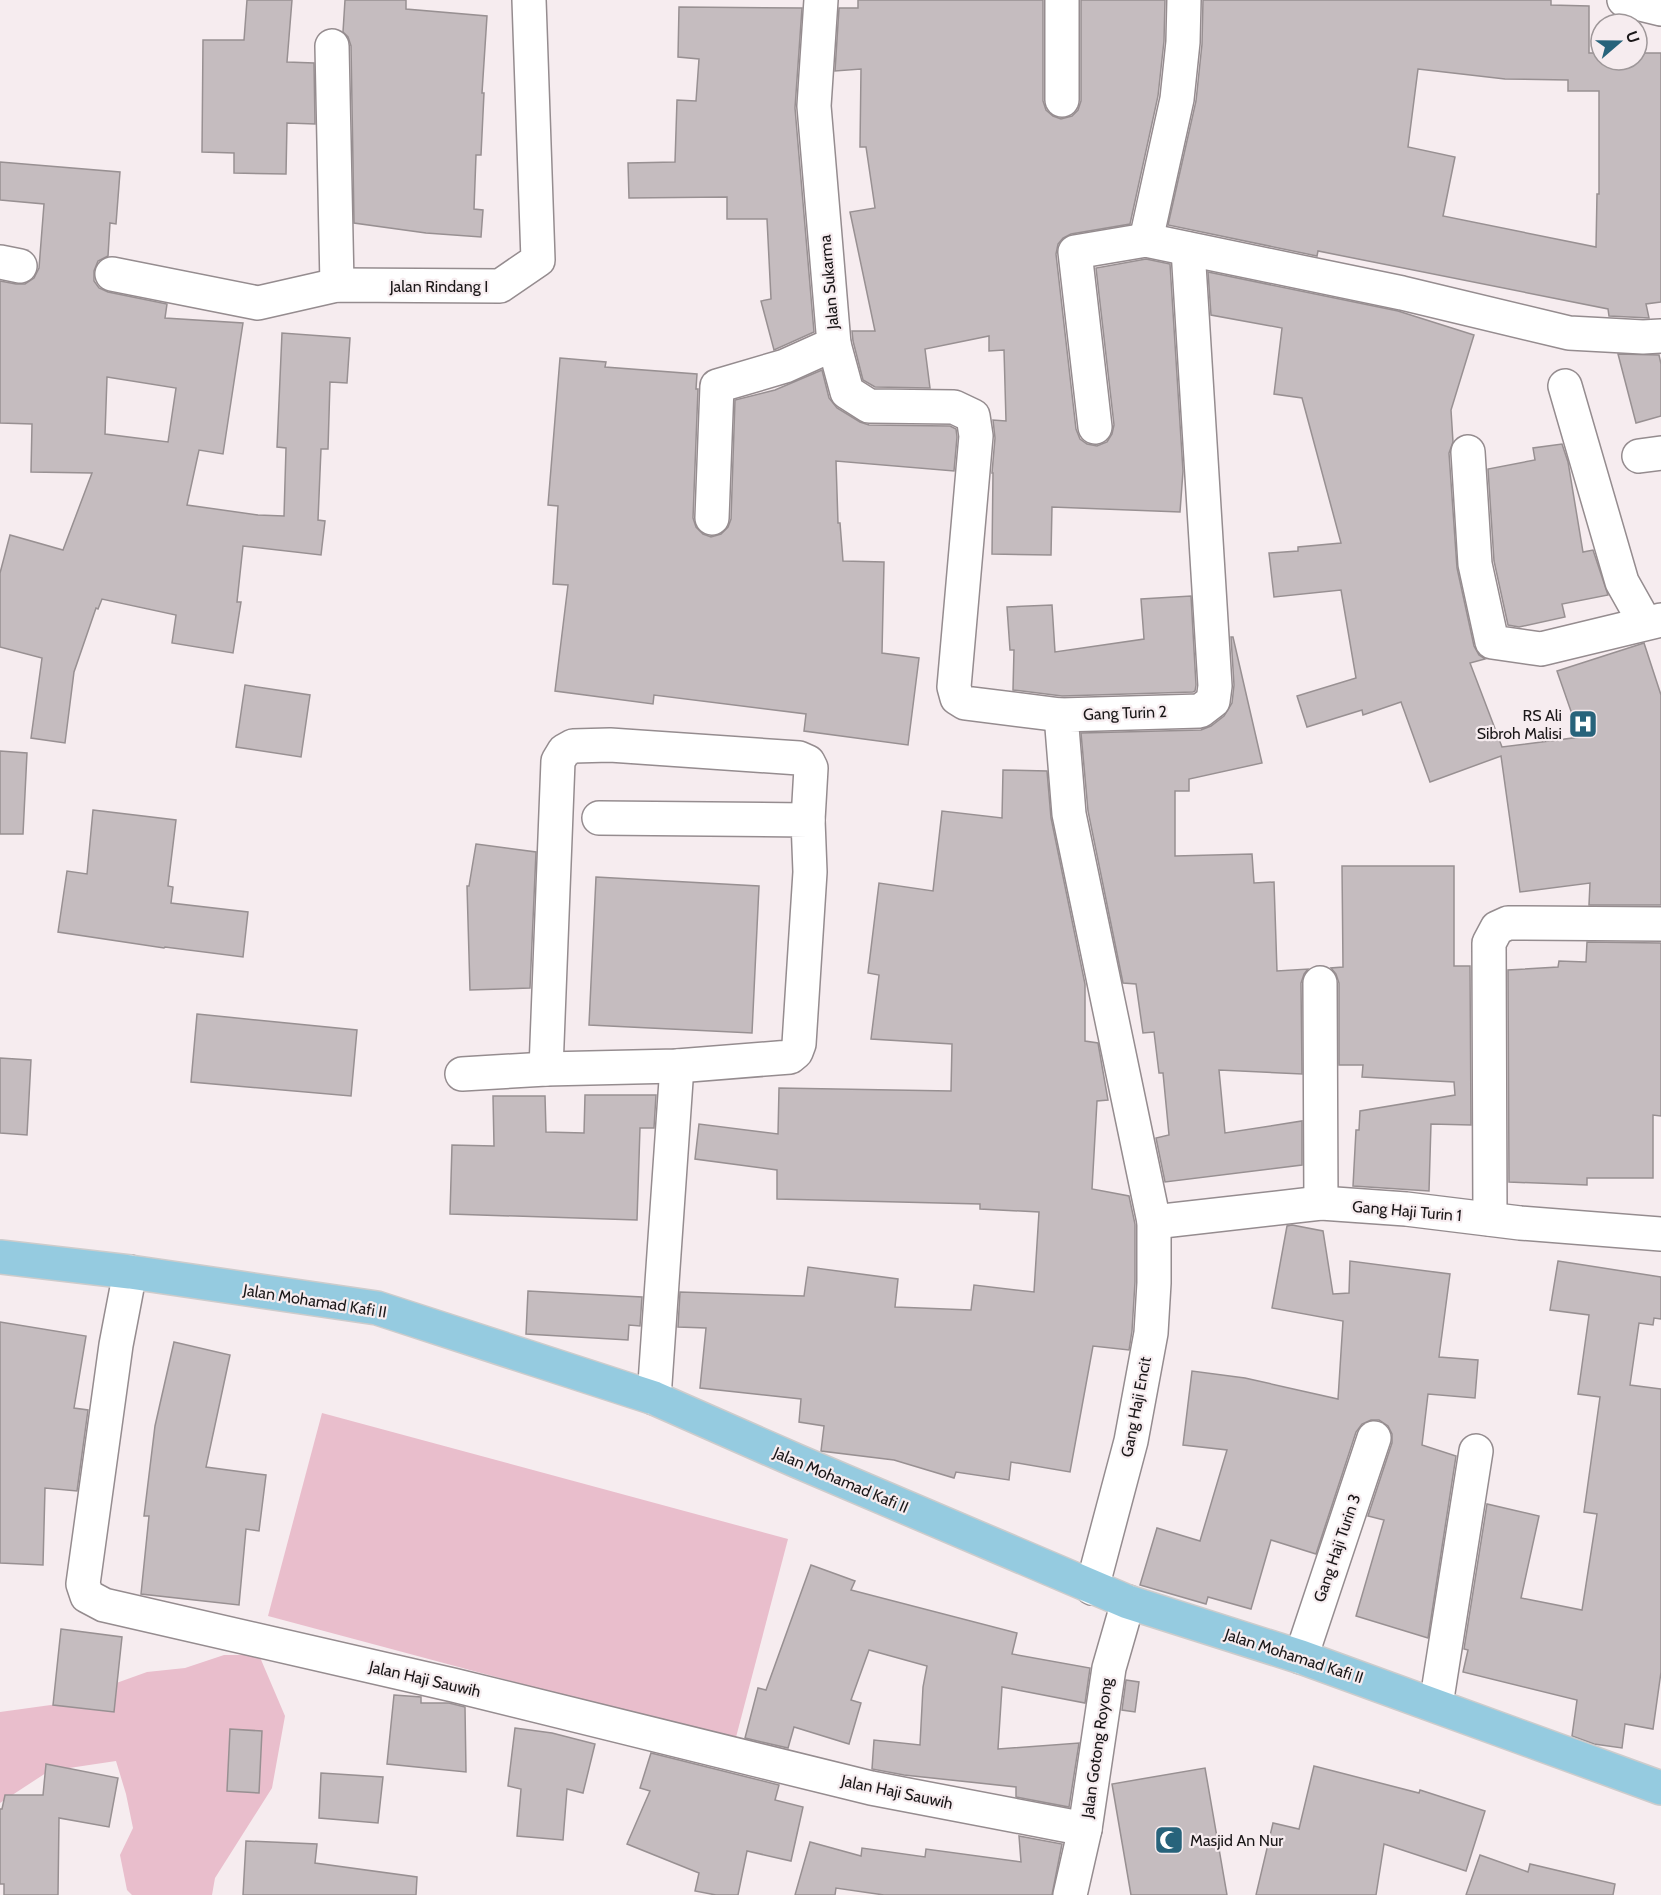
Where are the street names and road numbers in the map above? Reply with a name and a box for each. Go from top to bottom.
street label: Jalan Sukarma [815,234,843,331]
street label: Jalan Rindang I [389,277,488,296]
street label: Gang Turin 2 [1083,702,1167,724]
street label: Gang Haji Turin 1 [1351,1197,1463,1225]
street label: Jalan Mohamad Kafi II [241,1280,388,1322]
street label: Gang Haji Encit [1117,1355,1155,1459]
street label: Jalan Mohamad Kafi II [770,1443,911,1517]
street label: Gang Haji Turin 3 [1310,1491,1364,1605]
street label: Jalan Mohamad Kafi II [1221,1624,1366,1687]
street label: Jalan Haji Sauwih [366,1657,483,1701]
street label: Jalan Gotong Royong [1078,1676,1116,1820]
street label: Jalan Haji Sauwih [838,1771,955,1813]

